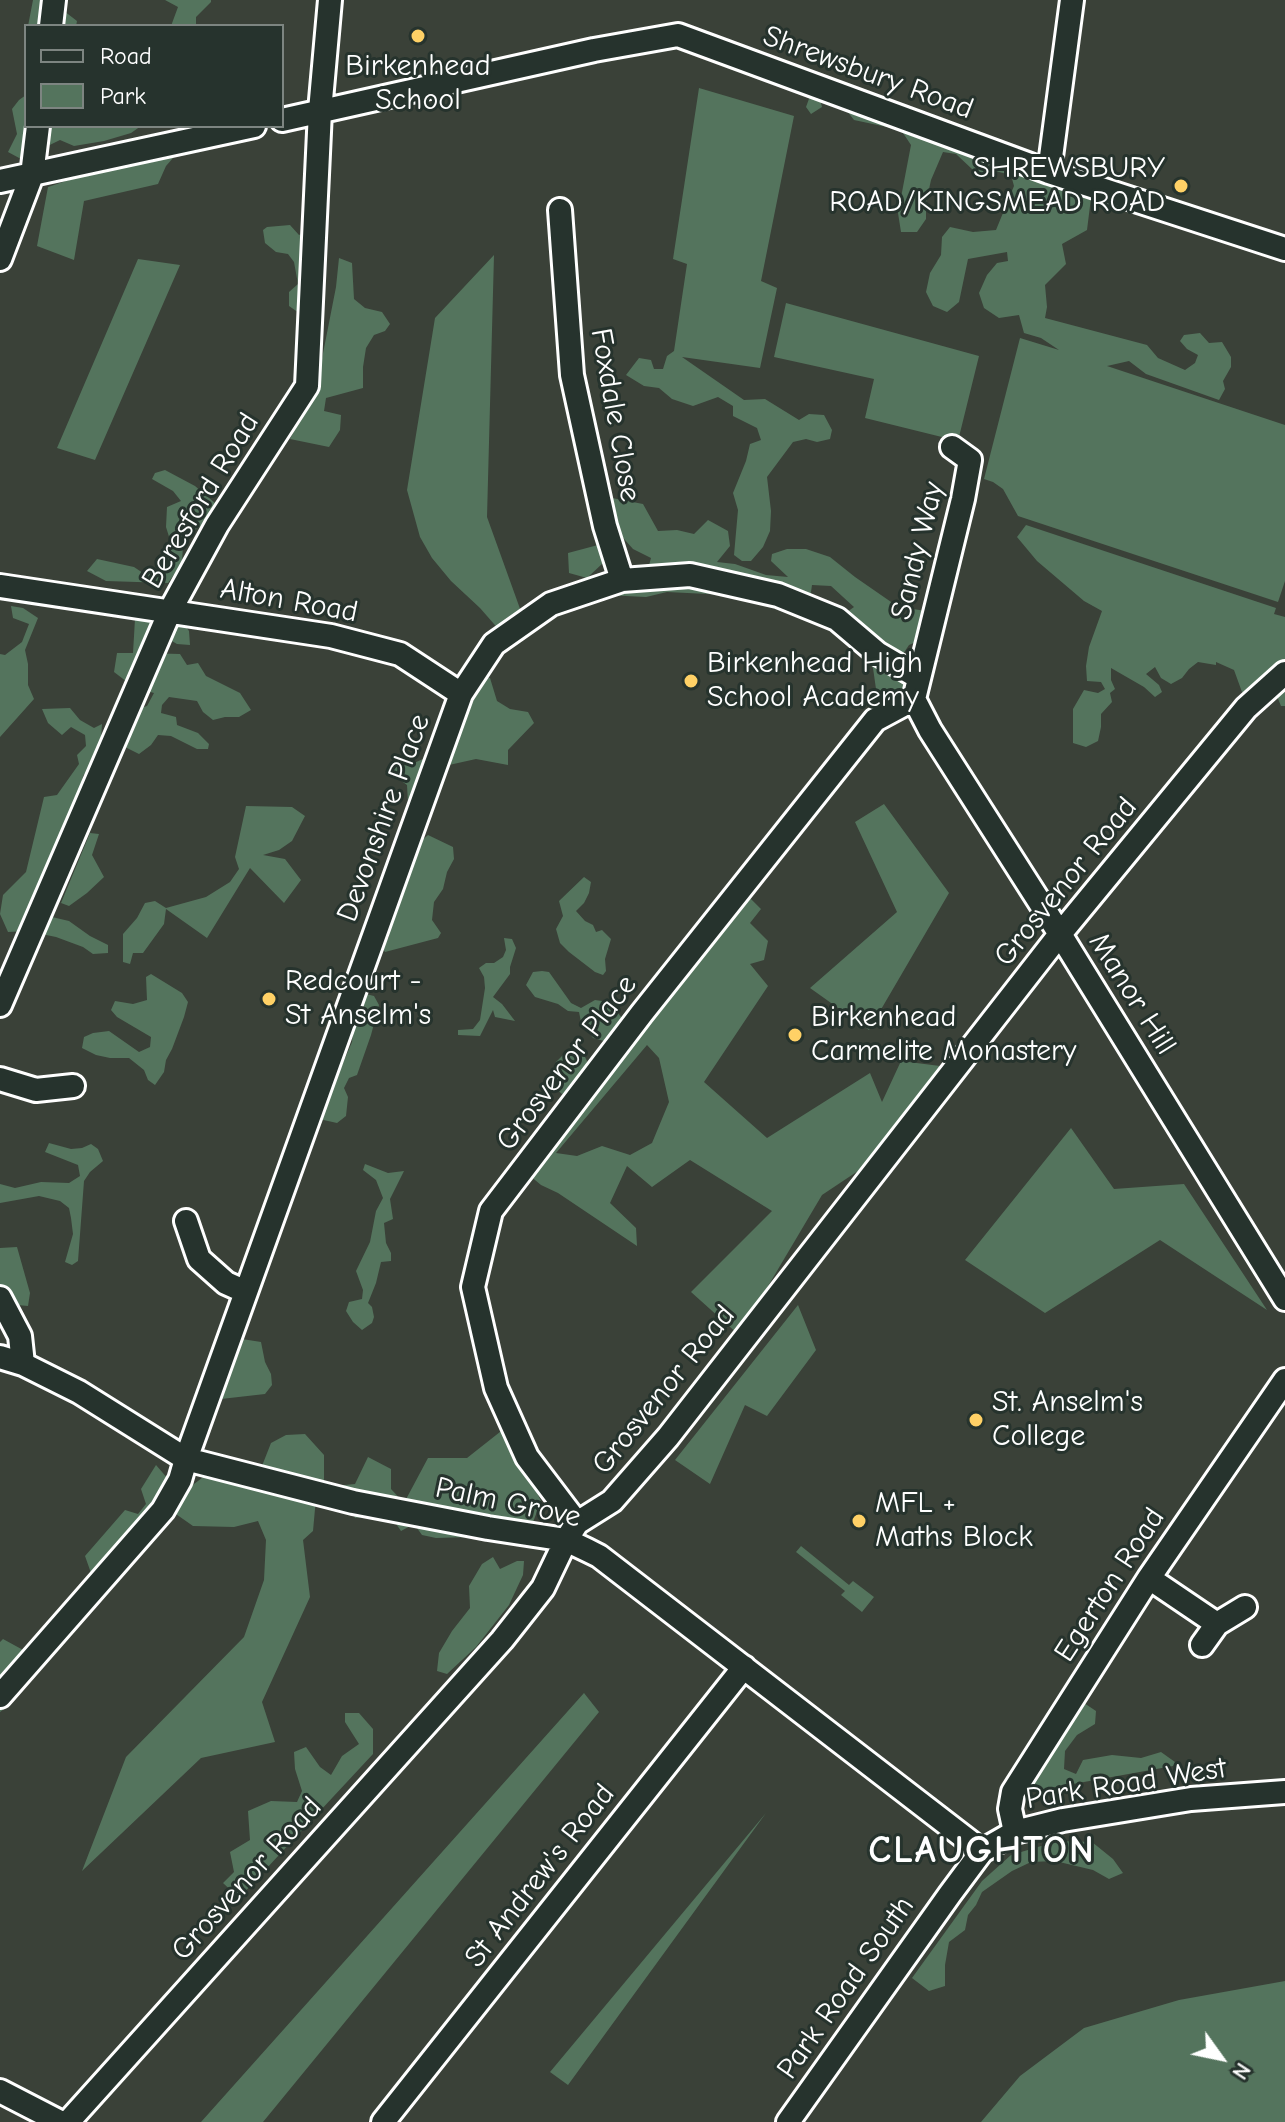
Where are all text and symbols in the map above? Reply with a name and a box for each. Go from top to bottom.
street label: Shrewsbury Road [758,18,978,128]
legend [24,24,284,128]
marker: Birkenhead School [409,27,427,45]
text: Road [100,42,152,70]
place label: Birkenhead School [345,49,491,120]
text: Park [100,82,146,110]
place label: SHREWSBURY ROAD/KINGSMEAD ROAD [829,151,1165,222]
marker: SHREWSBURY ROAD/KINGSMEAD ROAD [1172,177,1190,195]
street label: Foxdale Close [582,326,648,504]
street label: Beresford Road [135,407,267,595]
street label: Sandy Way [884,478,952,624]
street label: Alton Road [217,571,361,631]
place label: Birkenhead High School Academy [707,646,923,716]
marker: Birkenhead High School Academy [682,672,700,690]
street label: Devonshire Place [330,709,438,927]
street label: Grosvenor Road [987,790,1145,974]
street label: Manor Hill [1081,927,1183,1061]
place label: Redcourt - St Anselm's [285,964,431,1034]
street label: Grosvenor Place [489,968,645,1158]
marker: Redcourt - St Anselm's [260,990,278,1008]
place label: Birkenhead Carmelite Monastery [811,1000,1076,1070]
marker: Birkenhead Carmelite Monastery [786,1026,804,1044]
street label: Grosvenor Road [585,1298,743,1482]
place label: St. Anselm's College [992,1385,1143,1456]
marker: St. Anselm's College [967,1411,985,1429]
street label: Palm Grove [432,1470,584,1536]
place label: MFL + Maths Block [875,1486,1033,1556]
street label: Egerton Road [1047,1501,1173,1669]
marker: MFL + Maths Block [850,1512,868,1530]
street label: Park Road West [1023,1750,1229,1818]
street label: St Andrew's Road [457,1777,623,1975]
street label: Grosvenor Road [164,1790,330,1968]
district label: CLAUGHTON [868,1828,1096,1874]
street label: Park Road South [770,1890,922,2086]
north arrow [1181,2018,1261,2098]
text: N [1226,2058,1256,2084]

